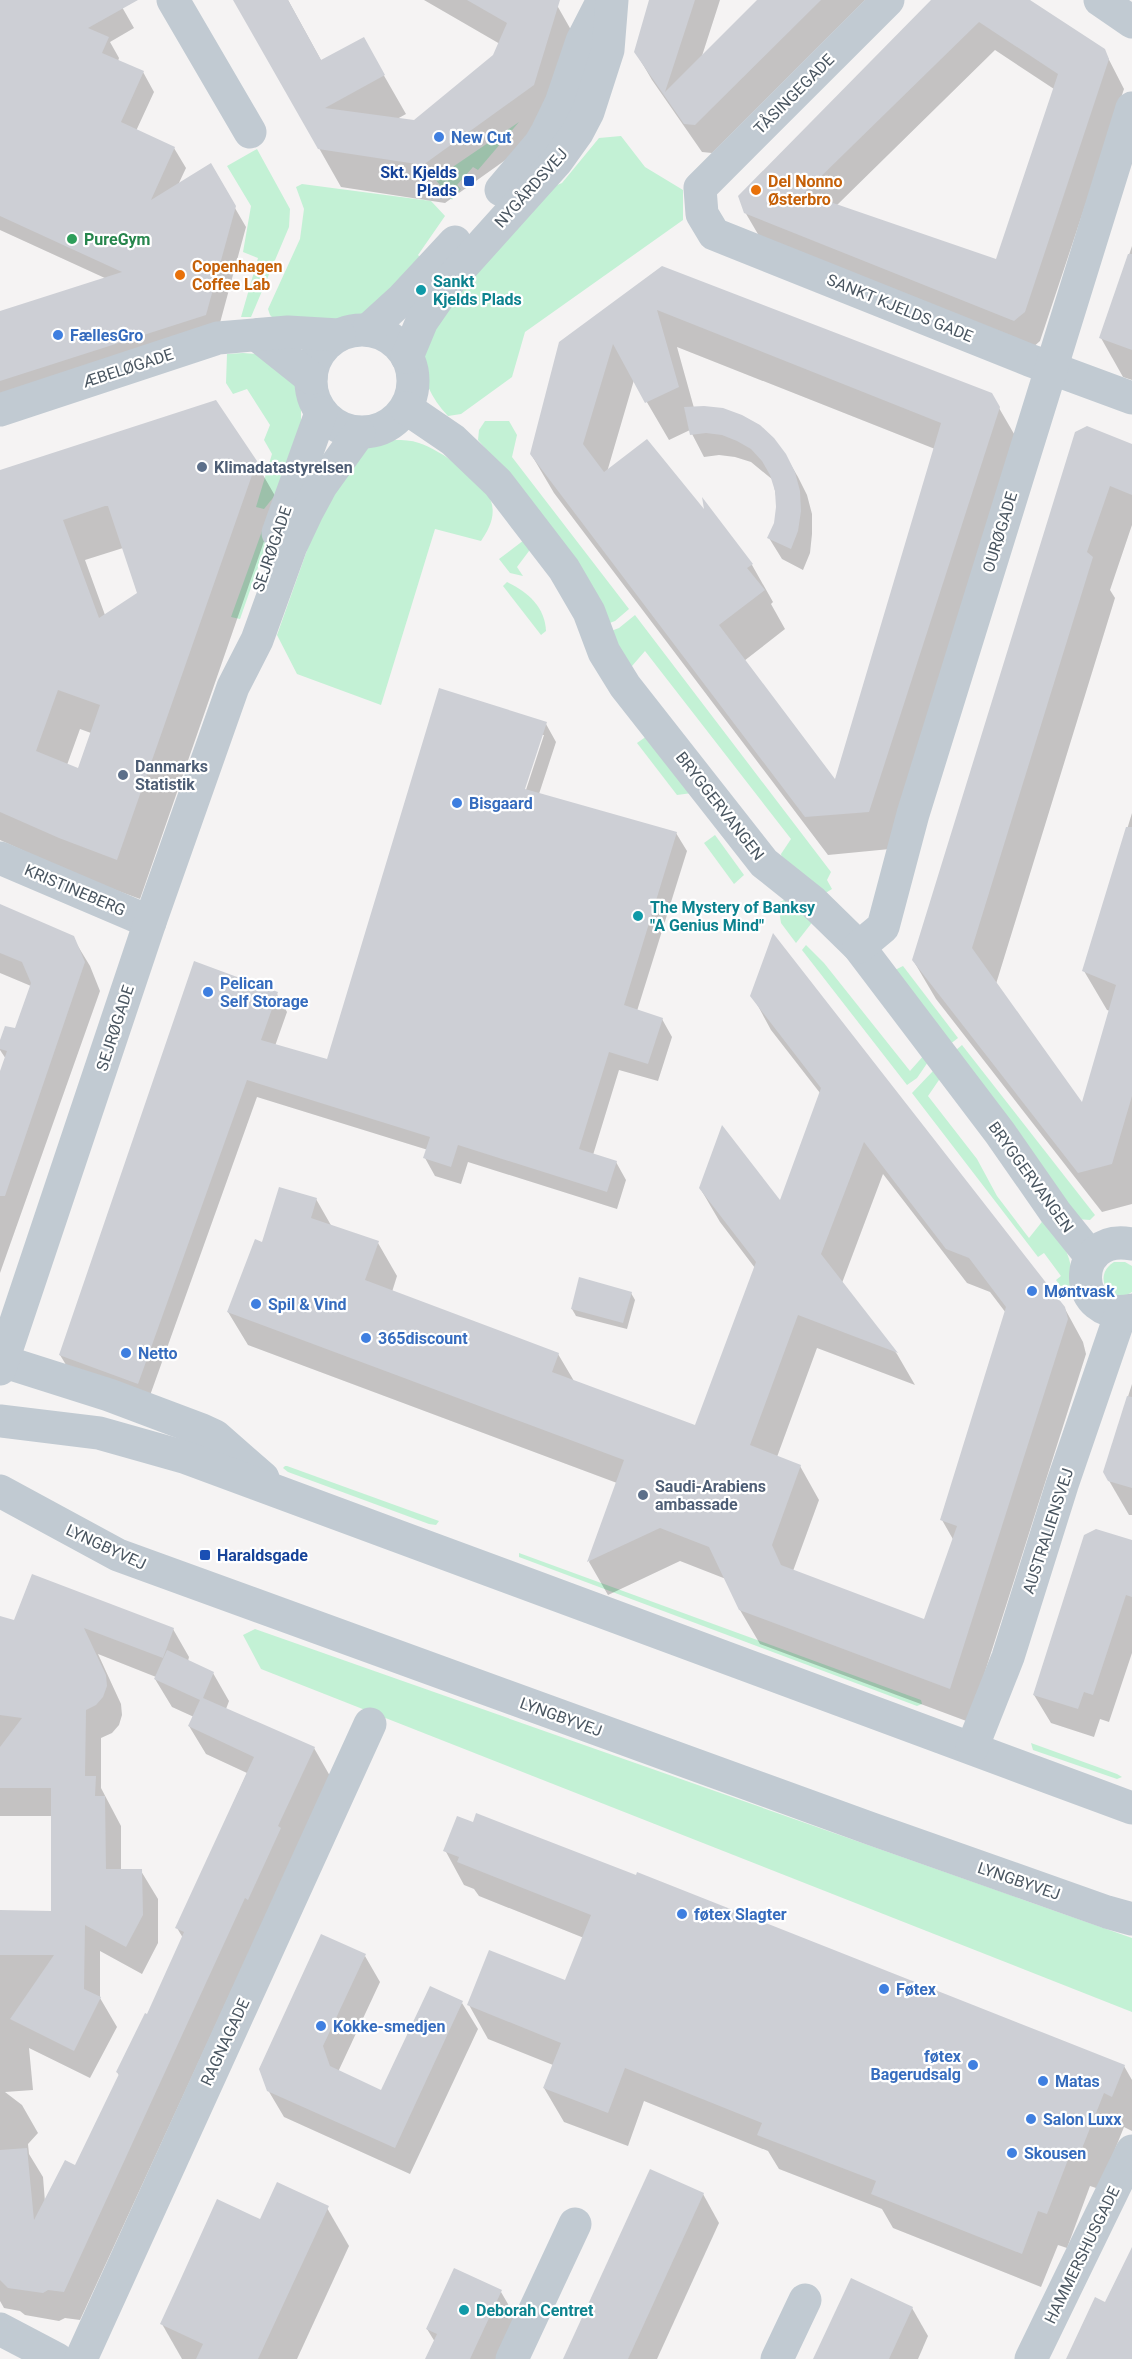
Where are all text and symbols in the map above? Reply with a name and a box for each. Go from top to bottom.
street label: TÅSINGEGADE [749,49,838,138]
place label: New Cut [451,128,512,147]
marker: New Cut [432,130,446,144]
street label: NYGÅRDSVEJ [490,144,571,231]
place label: Skt. Kjelds Plads [380,163,457,200]
place label: Del Nonno Østerbro [768,172,843,209]
marker: Skt. Kjelds Plads [462,174,476,188]
marker: Del Nonno Østerbro [749,183,763,197]
place label: PureGym [84,230,150,249]
marker: PureGym [65,232,79,246]
place label: Copenhagen Coffee Lab [192,257,282,294]
marker: Copenhagen Coffee Lab [173,268,187,282]
street label: SANKT KJELDS GADE [824,270,976,346]
place label: Sankt Kjelds Plads [433,272,522,309]
marker: Sankt Kjelds Plads [414,283,428,297]
place label: FællesGro [70,326,143,345]
marker: FællesGro [51,328,65,342]
street label: ÆBELØGADE [79,344,176,392]
place label: Klimadatastyrelsen [214,458,353,477]
marker: Klimadatastyrelsen [195,460,209,474]
street label: OURØGADE [979,489,1021,575]
street label: SEJRØGADE [248,504,296,594]
street label: BRYGGERVANGEN [672,748,768,864]
place label: Danmarks Statistik [135,757,208,794]
marker: Danmarks Statistik [116,768,130,782]
place label: Bisgaard [469,794,533,813]
marker: Bisgaard [450,796,464,810]
street label: KRISTINEBERG [22,860,128,920]
place label: The Mystery of Banksy "A Genius Mind" [650,898,816,935]
marker: The Mystery of Banksy "A Genius Mind" [631,909,645,923]
place label: Pelican Self Storage [220,974,309,1011]
street label: SEJRØGADE [92,983,138,1073]
marker: Pelican Self Storage [201,985,215,999]
street label: BRYGGERVANGEN [984,1118,1078,1236]
place label: Møntvask [1044,1282,1115,1301]
marker: Møntvask [1025,1284,1039,1298]
place label: Spil & Vind [268,1295,346,1314]
marker: Spil & Vind [249,1297,263,1311]
place label: 365discount [378,1329,468,1348]
marker: 365discount [359,1331,373,1345]
place label: Netto [138,1344,178,1363]
marker: Netto [119,1346,133,1360]
street label: AUSTRALIENSVEJ [1019,1466,1077,1596]
place label: Saudi-Arabiens ambassade [655,1477,766,1514]
marker: Saudi-Arabiens ambassade [636,1488,650,1502]
street label: LYNGBYVEJ [63,1520,149,1574]
place label: Haraldsgade [217,1546,308,1565]
marker: Haraldsgade [198,1548,212,1562]
street label: LYNGBYVEJ [517,1693,605,1741]
street label: LYNGBYVEJ [975,1858,1063,1904]
place label: føtex Slagter [694,1905,787,1924]
marker: føtex Slagter [675,1907,689,1921]
place label: Føtex [896,1980,937,1999]
marker: Føtex [877,1982,891,1996]
street label: RAGNAGADE [197,1995,253,2089]
place label: Kokke-smedjen [333,2017,445,2036]
marker: Kokke-smedjen [314,2019,328,2033]
place label: føtex Bagerudsalg [870,2047,962,2084]
marker: føtex Bagerudsalg [966,2058,980,2072]
place label: Matas [1055,2072,1100,2091]
marker: Matas [1036,2074,1050,2088]
place label: Salon Luxx [1043,2110,1122,2129]
marker: Salon Luxx [1024,2112,1038,2126]
place label: Skousen [1024,2144,1086,2163]
marker: Skousen [1005,2146,1019,2160]
street label: HAMMERSHUSGADE [1040,2183,1124,2327]
place label: Deborah Centret [476,2301,594,2320]
marker: Deborah Centret [457,2303,471,2317]

